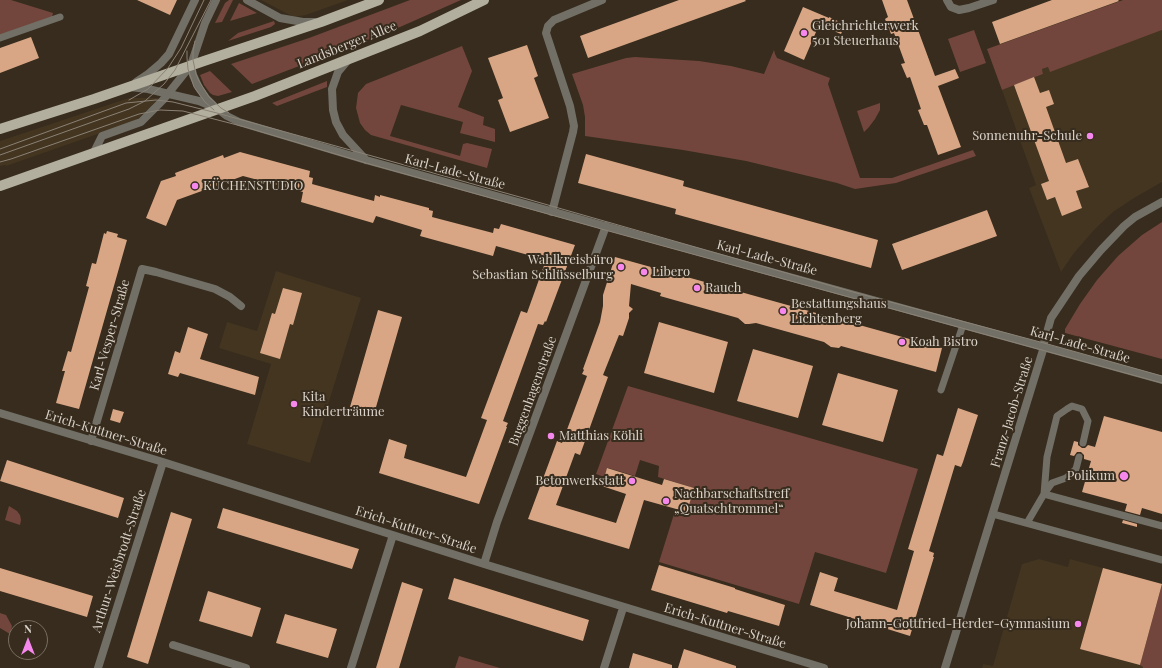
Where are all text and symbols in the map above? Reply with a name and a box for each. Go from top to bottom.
street label: Landsberger Allee [295,18,399,72]
place label: Gleichrichterwerk 501 Steuerhaus [812,18,919,49]
marker: Gleichrichterwerk 501 Steuerhaus [799,28,809,38]
place label: Sonnenuhr-Schule [972,128,1082,144]
marker: Sonnenuhr-Schule [1085,131,1095,141]
street label: Karl-Lade-Straße [403,151,507,193]
place label: KÜCHENSTUDIO [203,178,303,194]
marker: KÜCHENSTUDIO [190,181,200,191]
street label: Karl-Lade-Straße [715,237,819,279]
place label: Wahlkreisbüro Sebastian Schlüsselburg [472,252,613,283]
marker: Wahlkreisbüro Sebastian Schlüsselburg [616,262,626,272]
place label: Libero [652,264,690,280]
marker: Libero [639,267,649,277]
street label: Karl-Vesper-Straße [87,278,133,392]
place label: Rauch [705,280,741,296]
marker: Rauch [692,283,702,293]
place label: Bestattungshaus Lichtenberg [791,296,887,327]
marker: Bestattungshaus Lichtenberg [778,306,788,316]
street label: Karl-Lade-Straße [1028,323,1132,367]
street label: Buggenhagenstraße [506,334,560,448]
place label: Koah Bistro [910,334,978,350]
marker: Koah Bistro [897,337,907,347]
street label: Franz-Jacob-Straße [988,354,1036,470]
place label: Kita Kinderträume [302,389,385,420]
marker: Kita Kinderträume [289,399,299,409]
street label: Erich-Kuttner-Straße [43,407,169,459]
place label: Matthias Köhli [559,428,643,444]
marker: Matthias Köhli [546,431,556,441]
place label: Polikum [1067,468,1115,484]
marker: Polikum [1118,470,1130,482]
place label: Betonwerkstatt [535,473,624,489]
marker: Betonwerkstatt [627,476,637,486]
place label: Nachbarschaftstreff „Quatschtrommel“ [674,486,789,517]
street label: Arthur-Weisbrodt-Straße [88,488,150,634]
marker: Nachbarschaftstreff „Quatschtrommel“ [661,496,671,506]
street label: Erich-Kuttner-Straße [353,503,479,557]
street label: Erich-Kuttner-Straße [662,600,788,652]
place label: Johann-Gottfried-Herder-Gymnasium [846,616,1070,632]
marker: Johann-Gottfried-Herder-Gymnasium [1073,619,1083,629]
north arrow [8,620,48,660]
text: N [24,621,32,636]

